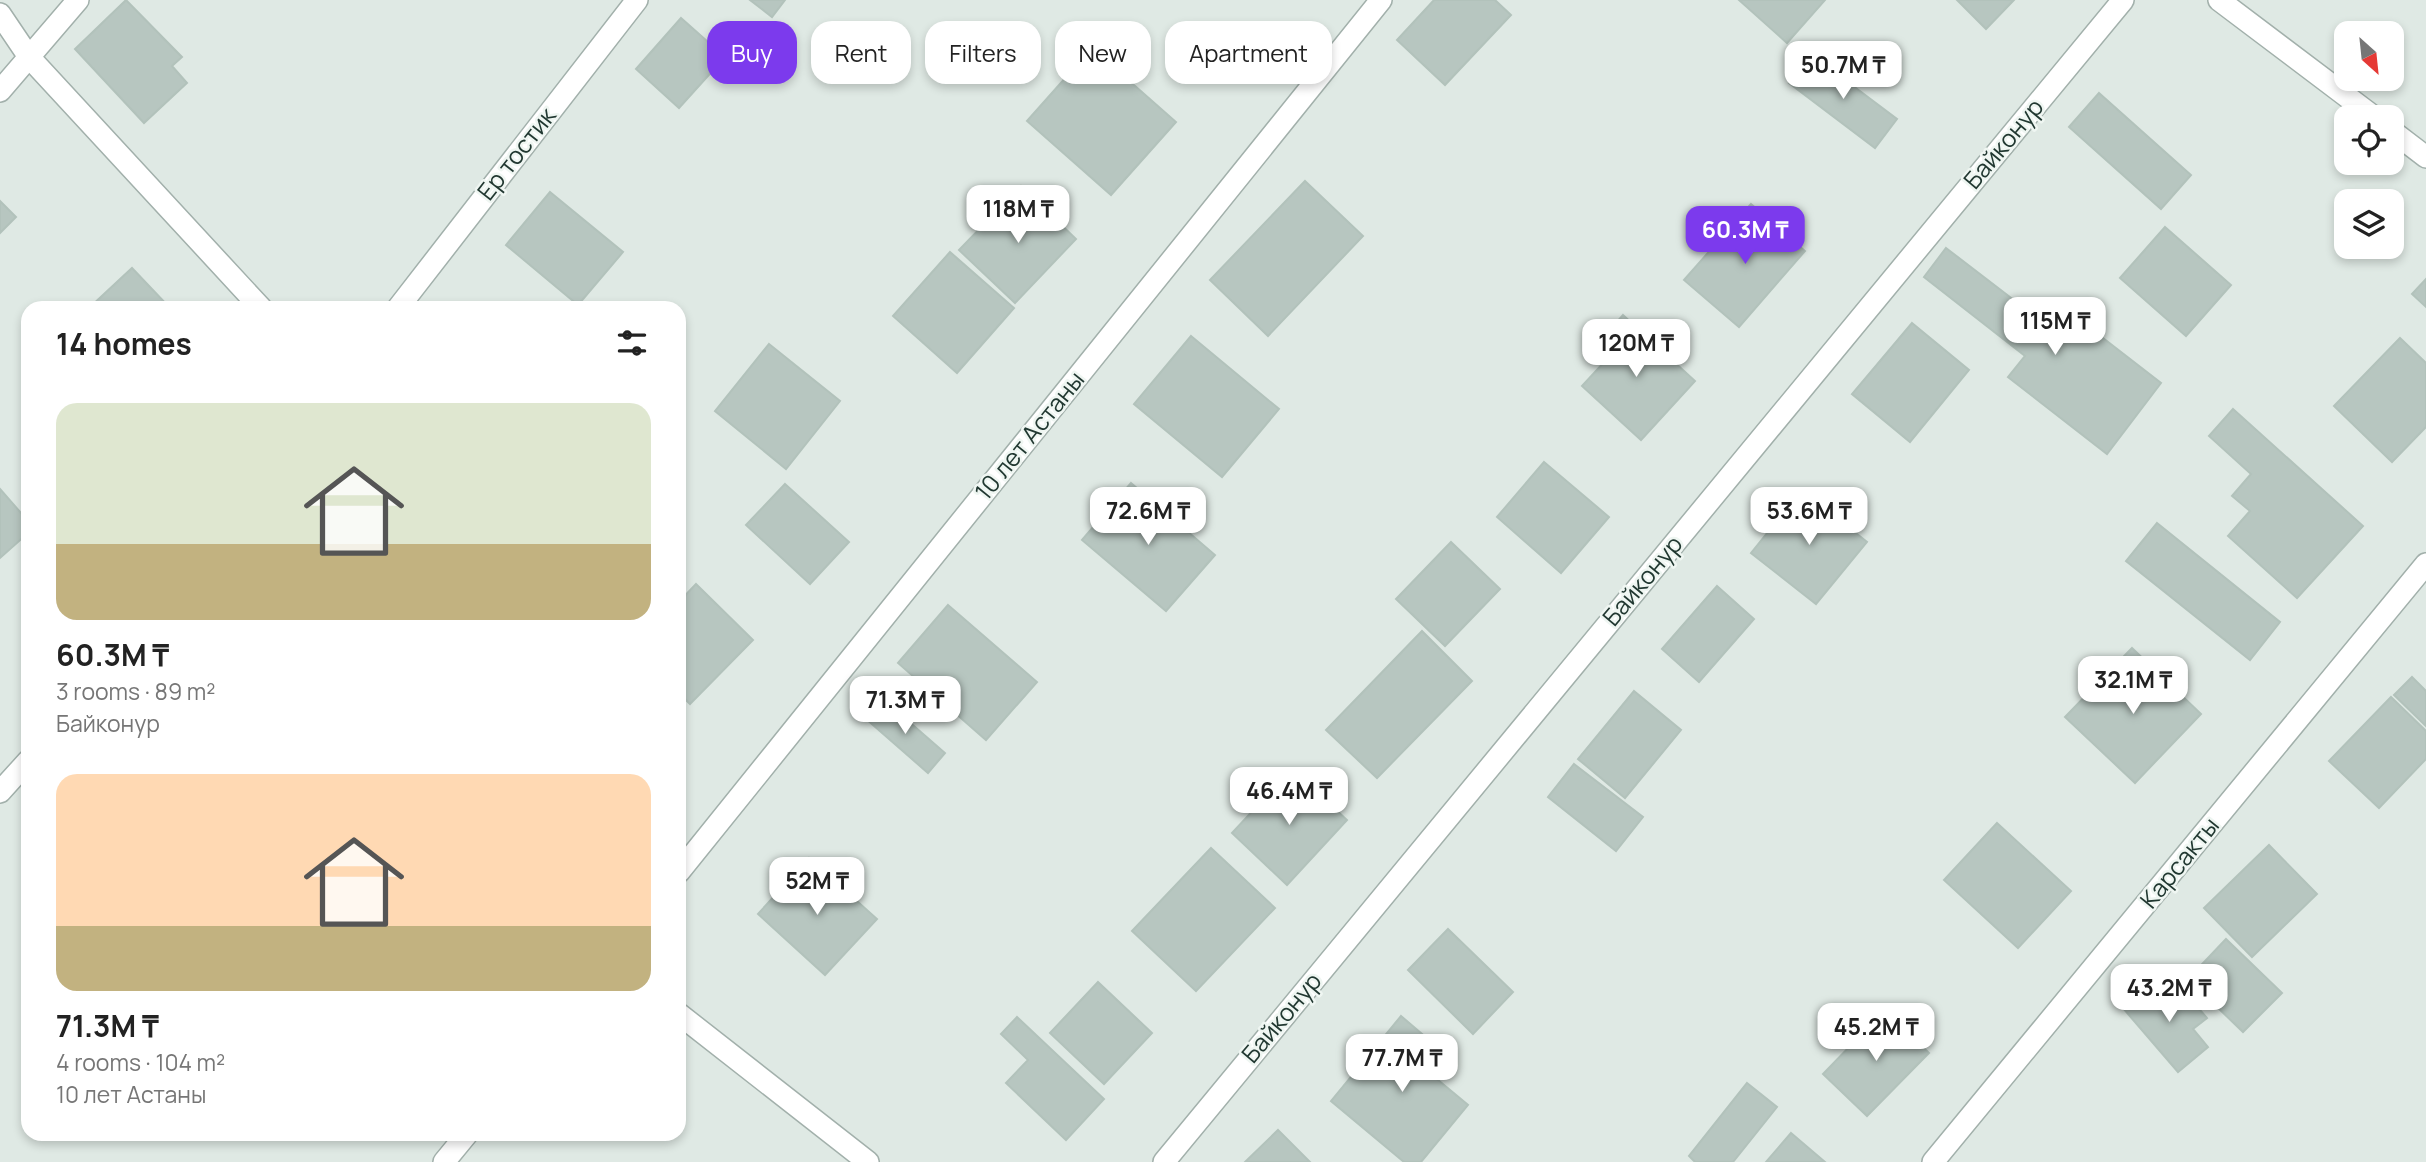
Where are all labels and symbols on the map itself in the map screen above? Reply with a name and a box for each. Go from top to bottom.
north arrow [2334,21,2404,91]
pin: 50.7M ₸ [1778,42,1908,101]
street label: Байконур [1955,91,2050,195]
street label: Ер тостик [469,99,563,206]
pin: 118M ₸ [961,186,1075,245]
pin: 60.3M ₸ [1680,206,1810,266]
pin: 115M ₸ [1998,298,2112,357]
pin: 120M ₸ [1579,320,1693,379]
street label: 10 лет Астаны [967,364,1091,506]
pin: 72.6M ₸ [1083,488,1213,547]
pin: 53.6M ₸ [1744,488,1874,547]
street label: Байконур [1594,528,1689,632]
pin: 32.1M ₸ [2068,656,2198,716]
pin: 71.3M ₸ [840,676,970,736]
pin: 46.4M ₸ [1224,768,1354,827]
street label: Карсакты [2132,810,2226,915]
pin: 52M ₸ [768,858,866,917]
pin: 43.2M ₸ [2104,964,2234,1024]
street label: Байконур [1233,965,1328,1069]
pin: 45.2M ₸ [1811,1004,1941,1063]
pin: 77.7M ₸ [1337,1034,1467,1094]

